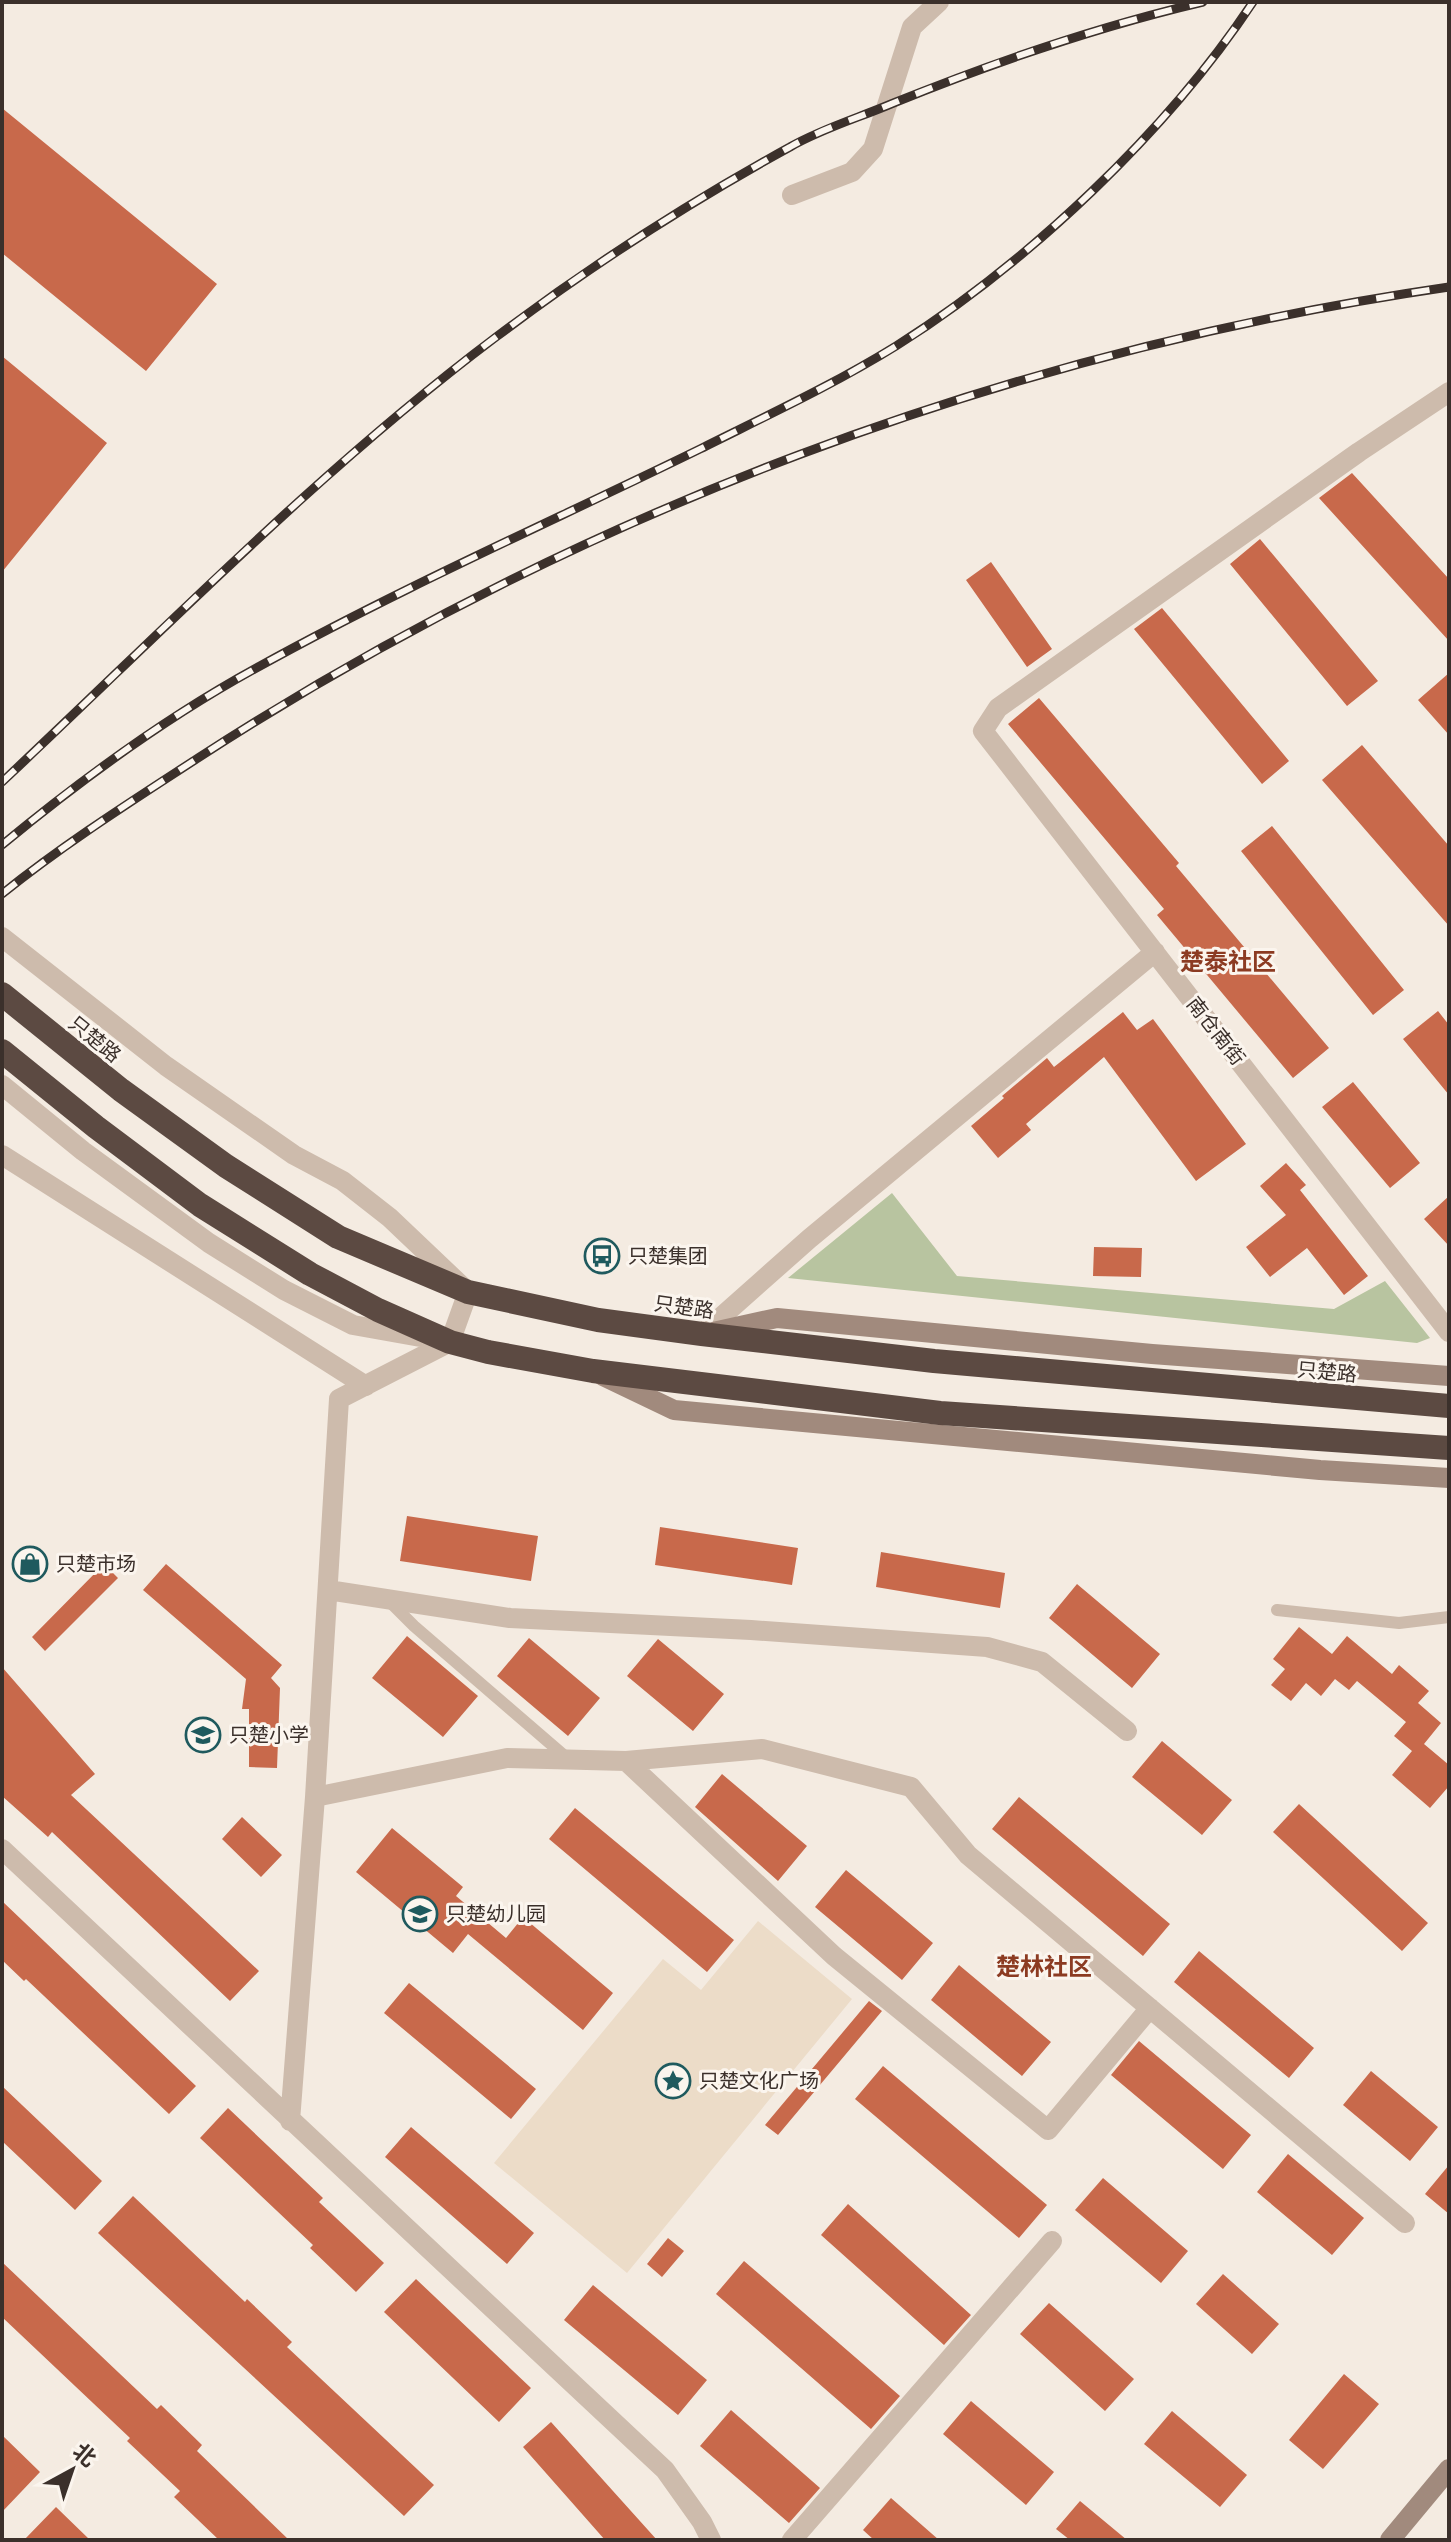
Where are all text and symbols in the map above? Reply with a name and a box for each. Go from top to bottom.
district label: 楚泰社区 [1180,945,1276,977]
street label: 南仓南街 [1181,991,1252,1071]
street label: 只楚路 [64,1009,127,1068]
bus stop icon: 只楚集团 [583,1237,621,1275]
place label: 只楚集团 [628,1242,708,1269]
street label: 只楚路 [652,1289,716,1324]
street label: 只楚路 [1296,1355,1358,1388]
shop icon: 只楚市场 [11,1545,49,1583]
place label: 只楚市场 [56,1550,136,1577]
school or university icon: 只楚小学 [184,1716,222,1754]
place label: 只楚小学 [229,1721,309,1748]
school or university icon: 只楚幼儿园 [401,1895,439,1933]
place label: 只楚幼儿园 [446,1900,546,1927]
district label: 楚林社区 [996,1950,1092,1982]
place icon: 只楚文化广场 [654,2062,692,2100]
place label: 只楚文化广场 [699,2067,819,2094]
north arrow [32,2430,112,2510]
text: 北 [67,2436,103,2473]

